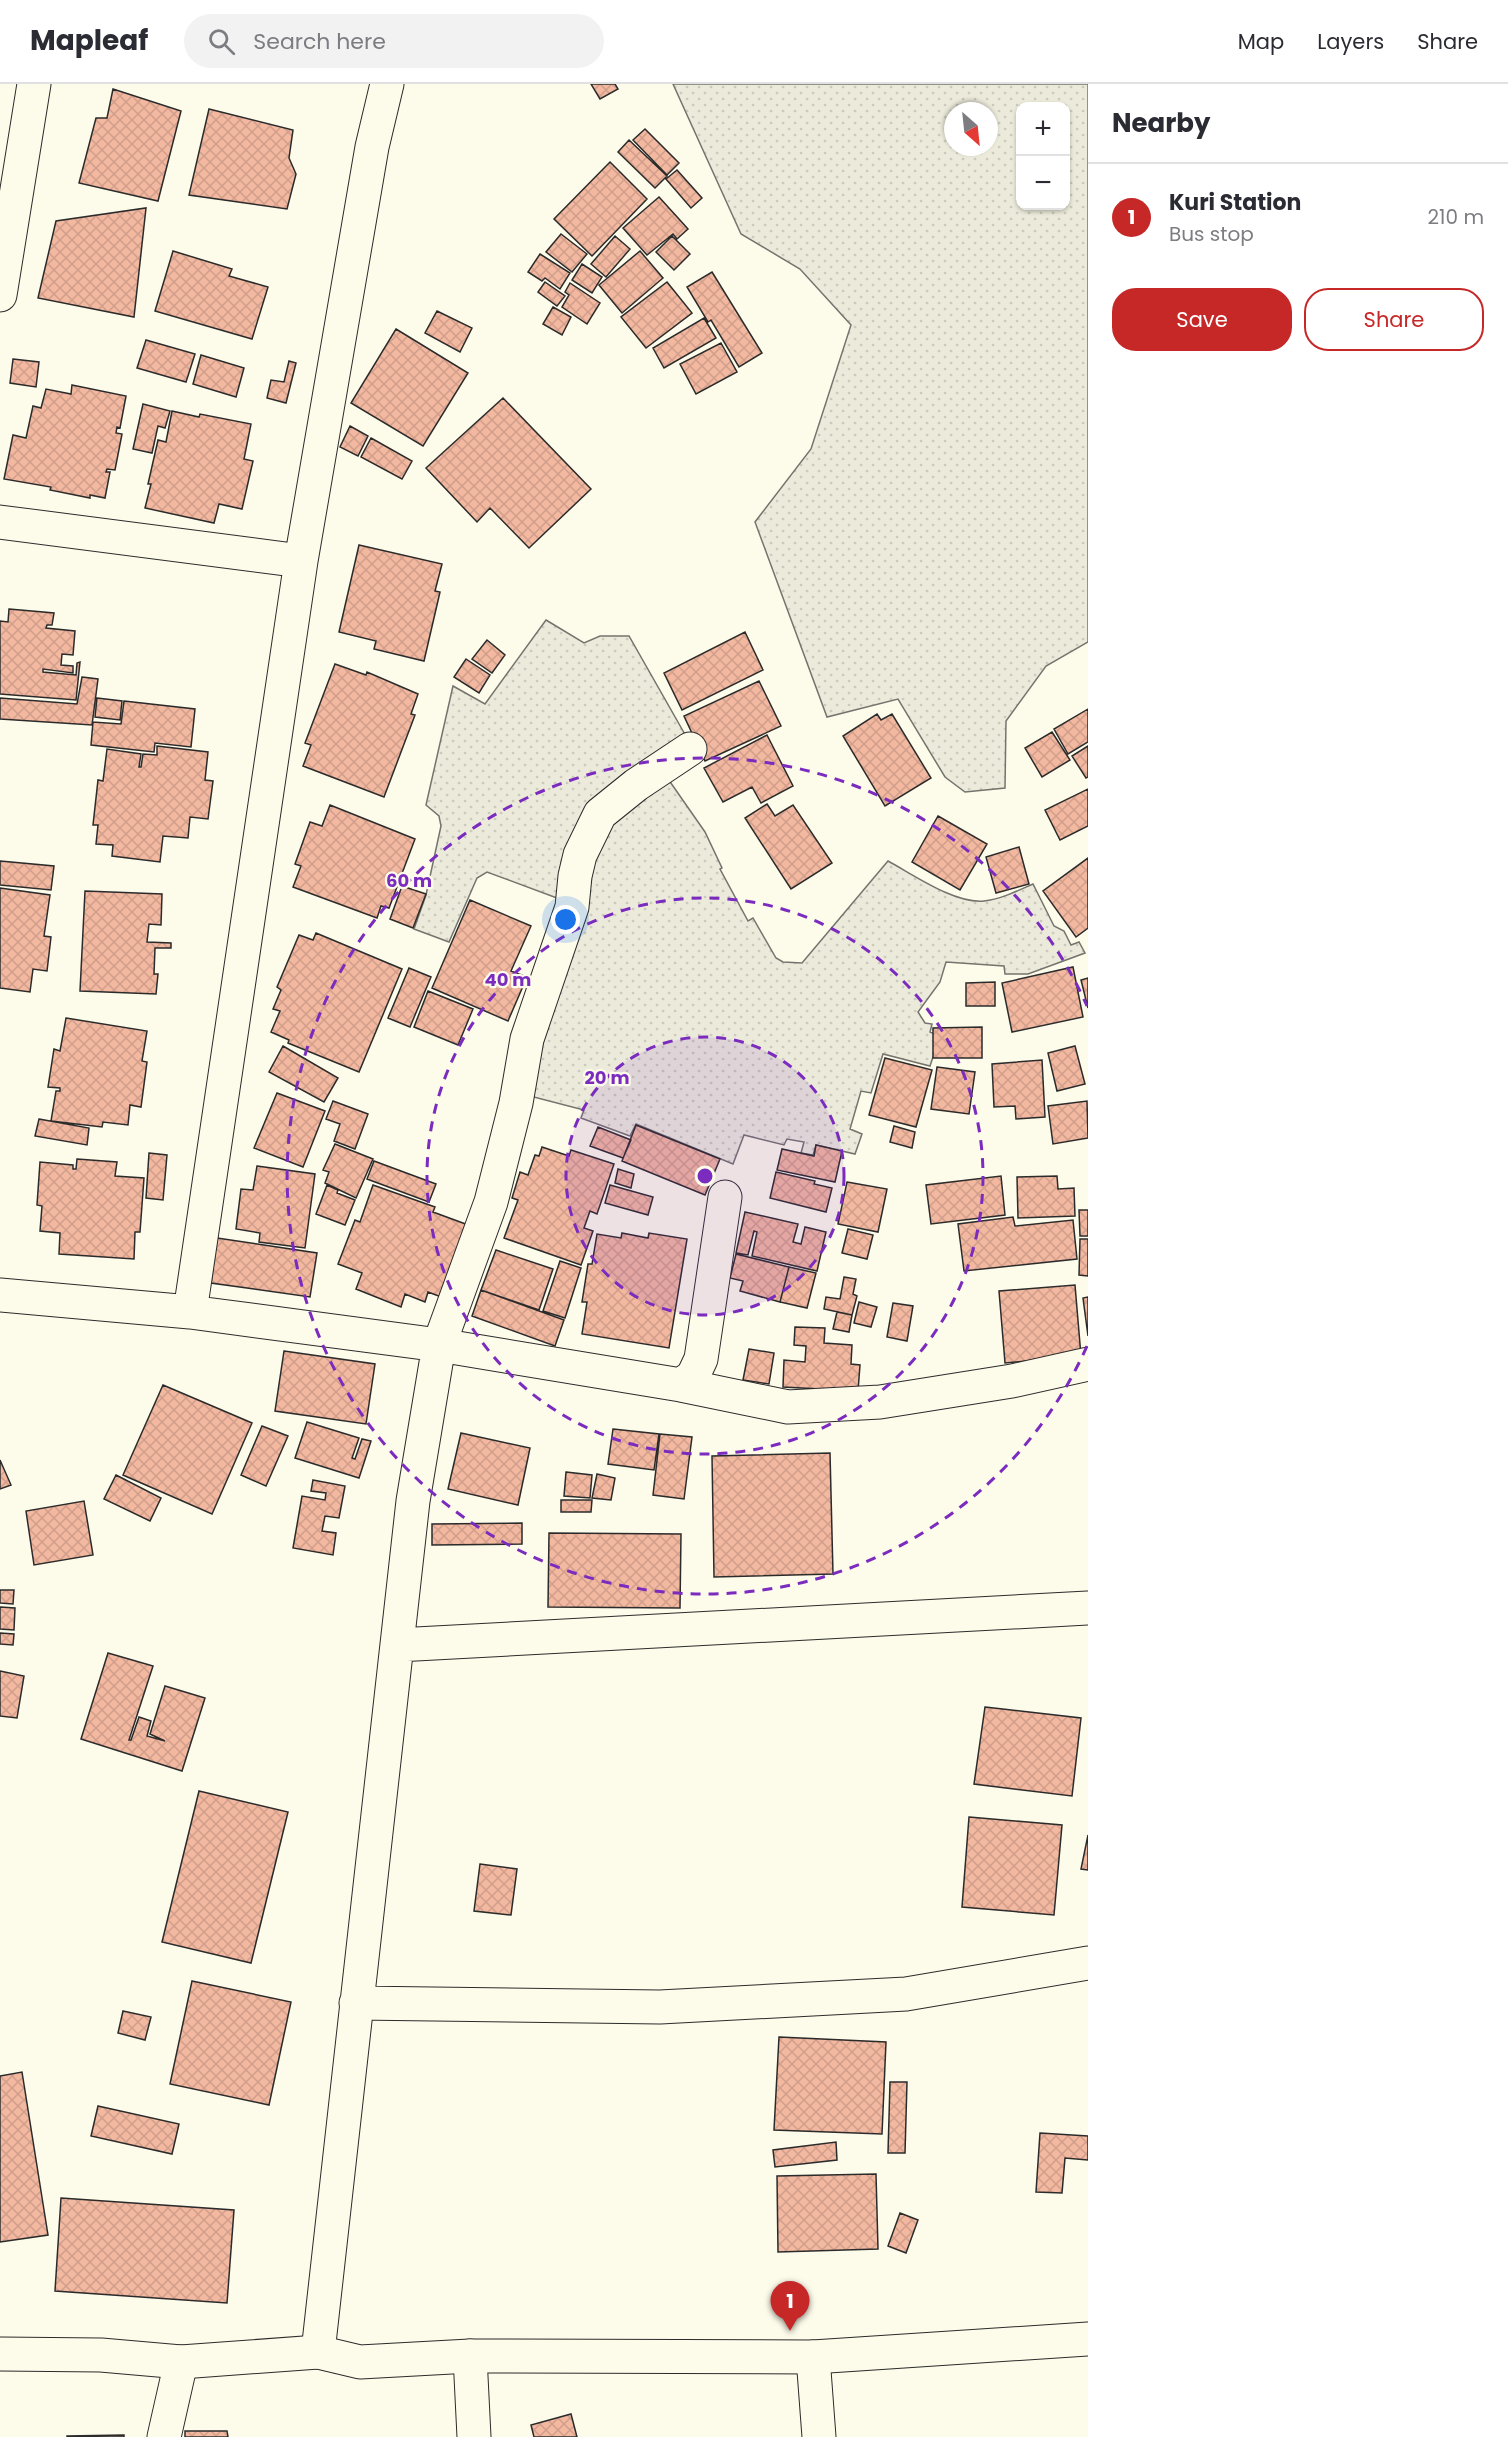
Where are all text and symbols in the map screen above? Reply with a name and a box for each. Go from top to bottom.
search box [184,14,604,68]
text: Mapleaf [30,21,148,60]
icon: search [205,25,238,58]
text: Search here [253,26,386,57]
text: Map [1238,27,1284,56]
text: Layers [1317,27,1384,56]
text: Share [1417,27,1478,56]
north arrow [944,102,998,156]
map controls [1016,102,1070,210]
button: + [1016,102,1070,156]
text: Nearby [1112,105,1210,141]
button: − [1016,156,1070,210]
text: Kuri Station [1169,187,1301,218]
text: 1 [1128,203,1135,231]
text: 210 m [1428,203,1484,231]
text: Bus stop [1169,220,1254,248]
button: Save [1112,288,1292,351]
button: Share [1304,288,1484,351]
text: 60 m [386,868,432,893]
your location [551,905,580,934]
text: 40 m [485,967,531,992]
text: 20 m [585,1065,629,1090]
centre of rings [695,1166,715,1186]
pin: 1 [770,2282,810,2331]

